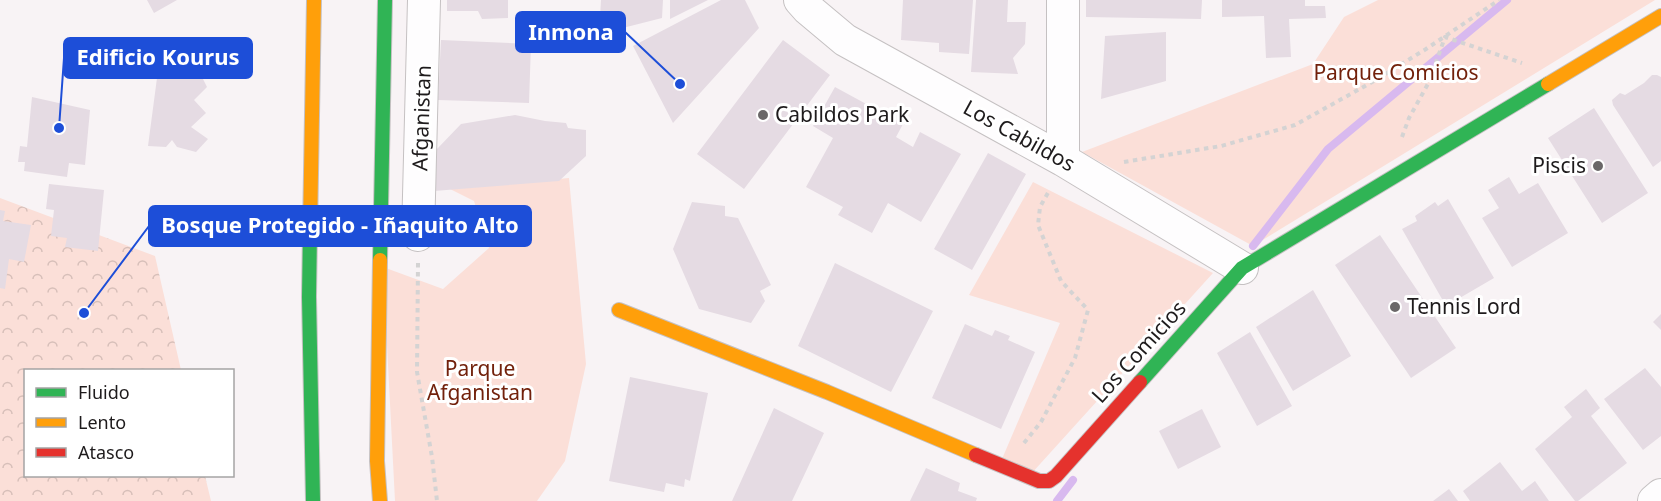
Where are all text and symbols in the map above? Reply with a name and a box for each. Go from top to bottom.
callout: Inmona [516,12,625,52]
text: Inmona [528,16,614,46]
callout: Edificio Kourus [64,38,252,78]
text: Edificio Kourus [76,41,240,71]
park label: Parque Comicios [1313,58,1479,86]
street label: Afganistan [405,64,437,171]
street label: Los Cabildos [959,93,1080,177]
place label: Cabildos Park [775,100,910,128]
marker: Cabildos Park [756,108,770,122]
place label: Piscis [1532,151,1586,179]
marker: Piscis [1591,159,1605,173]
callout: Bosque Protegido - Iñaquito Alto [149,206,531,246]
text: Bosque Protegido - Iñaquito Alto [161,209,519,239]
place label: Tennis Lord [1407,292,1521,320]
street label: Los Comicios [1085,294,1192,408]
marker: Tennis Lord [1388,300,1402,314]
park label: Parque Afganistan [427,354,533,406]
legend [24,369,234,477]
text: Fluido [78,380,130,404]
text: Lento [78,410,126,434]
text: Atasco [78,440,134,464]

